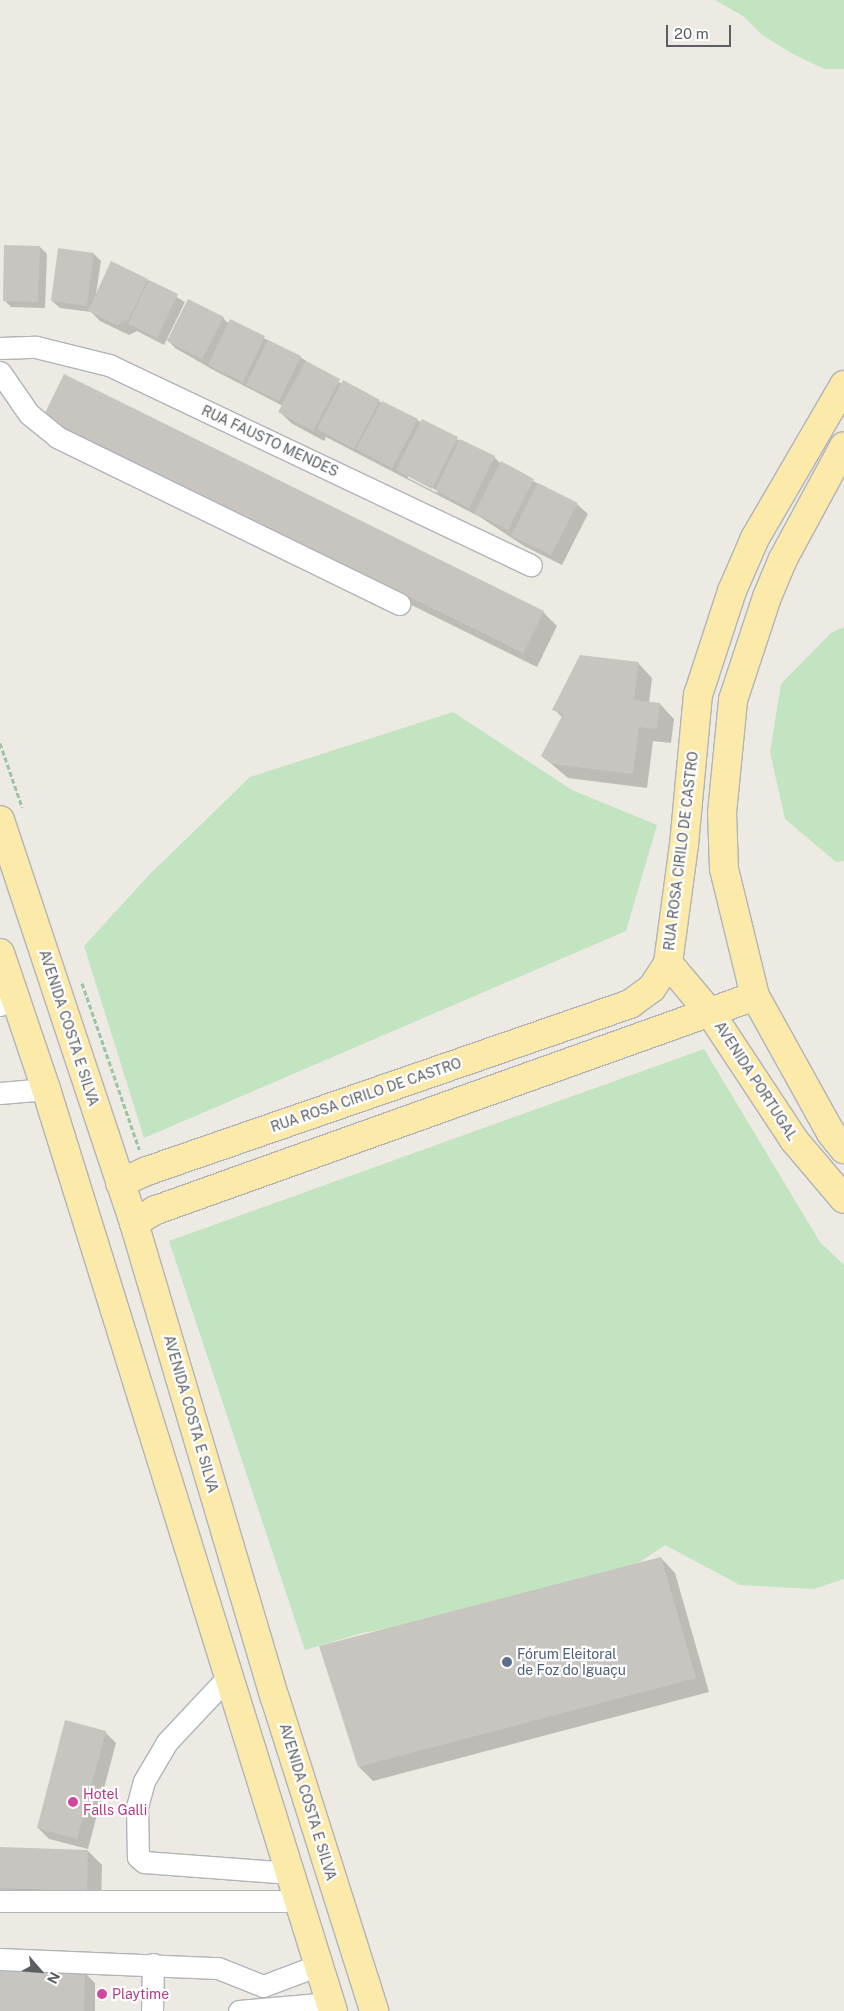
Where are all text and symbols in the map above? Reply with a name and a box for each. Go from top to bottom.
scale bar [669,15,734,47]
text: 20 m [674,25,709,42]
street label: RUA FAUSTO MENDES [199,402,341,480]
street label: RUA ROSA CIRILO DE CASTRO [660,750,702,952]
street label: AVENIDA COSTA E SILVA [36,948,102,1108]
street label: AVENIDA PORTUGAL [711,1018,801,1144]
street label: RUA ROSA CIRILO DE CASTRO [268,1054,464,1136]
street label: AVENIDA COSTA E SILVA [160,1333,222,1495]
place label: Fórum Eleitoral de Foz do Iguaçu [517,1646,626,1678]
marker: Fórum Eleitoral de Foz do Iguaçu [501,1656,513,1668]
street label: AVENIDA COSTA E SILVA [276,1721,340,1883]
place label: Hotel Falls Galli [83,1786,147,1818]
marker: Hotel Falls Galli [67,1796,79,1808]
north arrow [15,1946,65,1996]
text: N [44,1969,63,1986]
place label: Playtime [112,1986,169,2002]
marker: Playtime [96,1988,108,2000]

